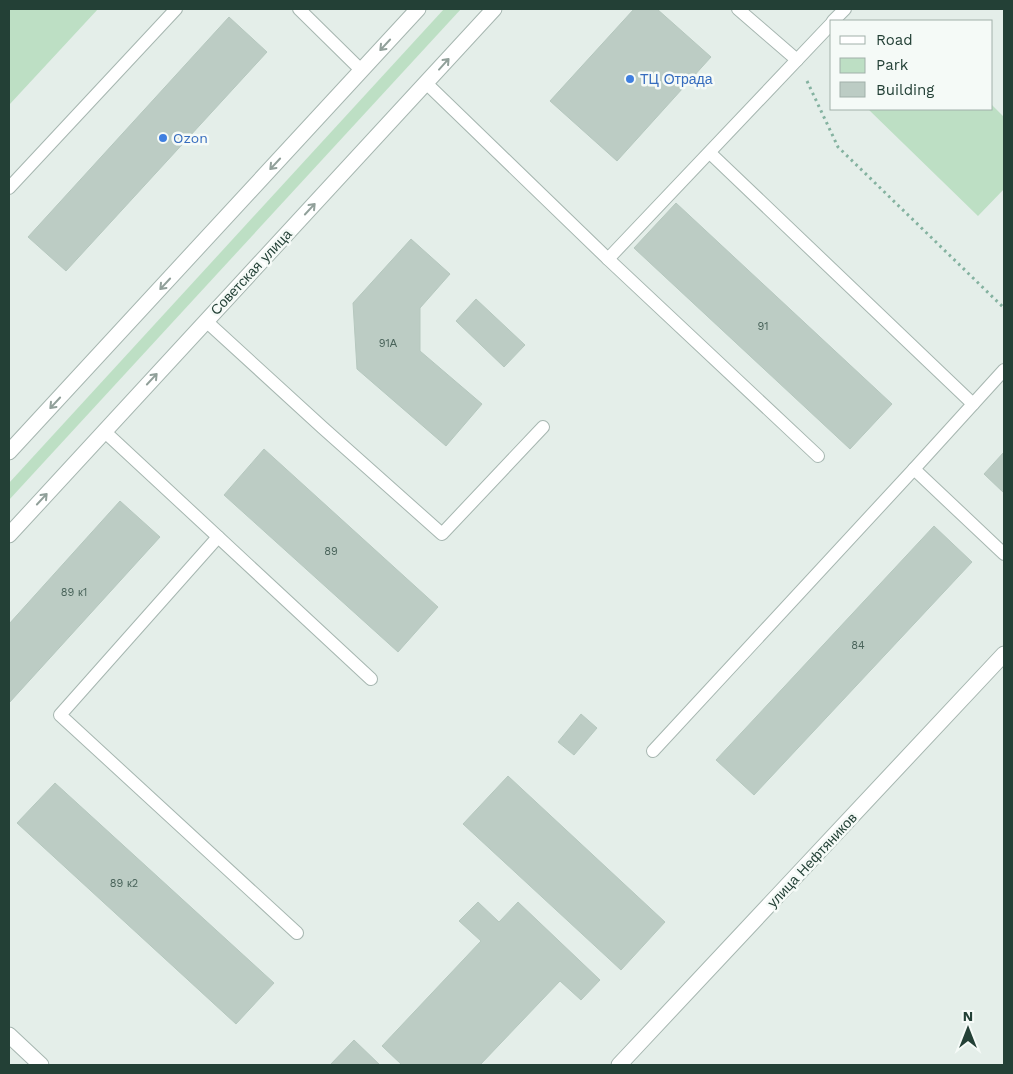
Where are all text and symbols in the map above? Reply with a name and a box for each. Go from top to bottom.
legend [830,20,993,110]
text: Road [876,31,913,49]
one-way arrow [379,38,391,51]
text: Park [876,56,909,74]
one-way arrow [438,57,450,70]
place label: ТЦ Отрада [640,71,713,87]
marker: ТЦ Отрада [624,73,636,85]
text: Building [876,81,934,99]
place label: Ozon [173,130,208,146]
marker: Ozon [157,132,169,144]
one-way arrow [269,158,281,171]
one-way arrow [304,202,316,215]
street label: Советская улица [207,226,295,318]
one-way arrow [159,278,171,291]
house number: 91 [757,320,769,333]
house number: 91А [379,337,398,350]
one-way arrow [146,373,158,386]
one-way arrow [49,397,61,409]
one-way arrow [36,492,48,505]
house number: 89 [324,545,338,558]
house number: 89 к1 [61,586,87,599]
house number: 84 [851,639,865,652]
street label: улица Нефтяников [764,809,860,911]
house number: 89 к2 [110,877,138,890]
north arrow [943,1004,993,1054]
text: N [963,1008,973,1024]

